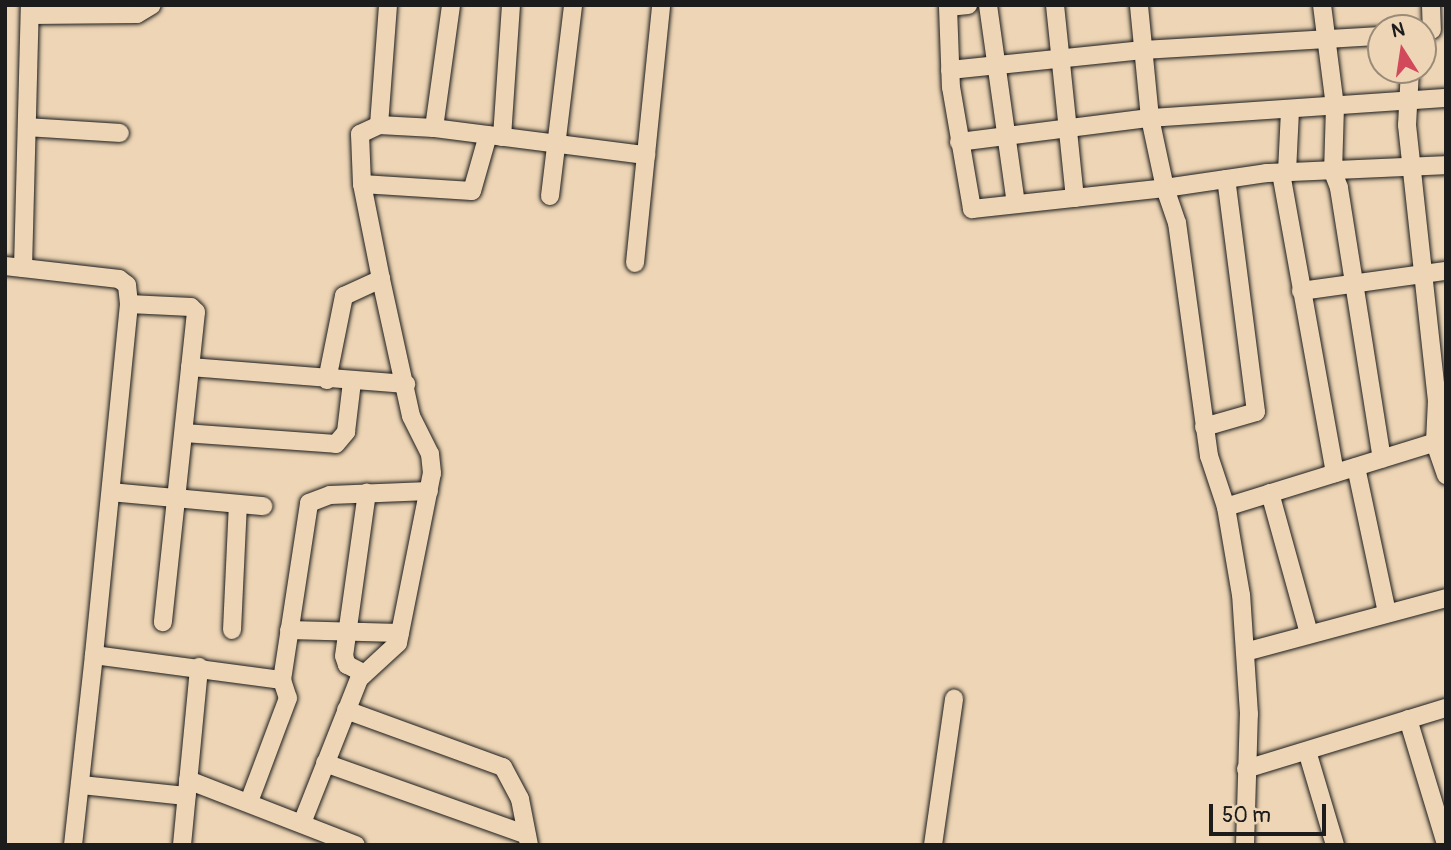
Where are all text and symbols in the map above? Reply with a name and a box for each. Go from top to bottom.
north arrow [1367,14,1437,84]
text: N [1389,17,1407,43]
scale bar [1213,790,1330,834]
text: 50 m [1222,802,1271,829]

